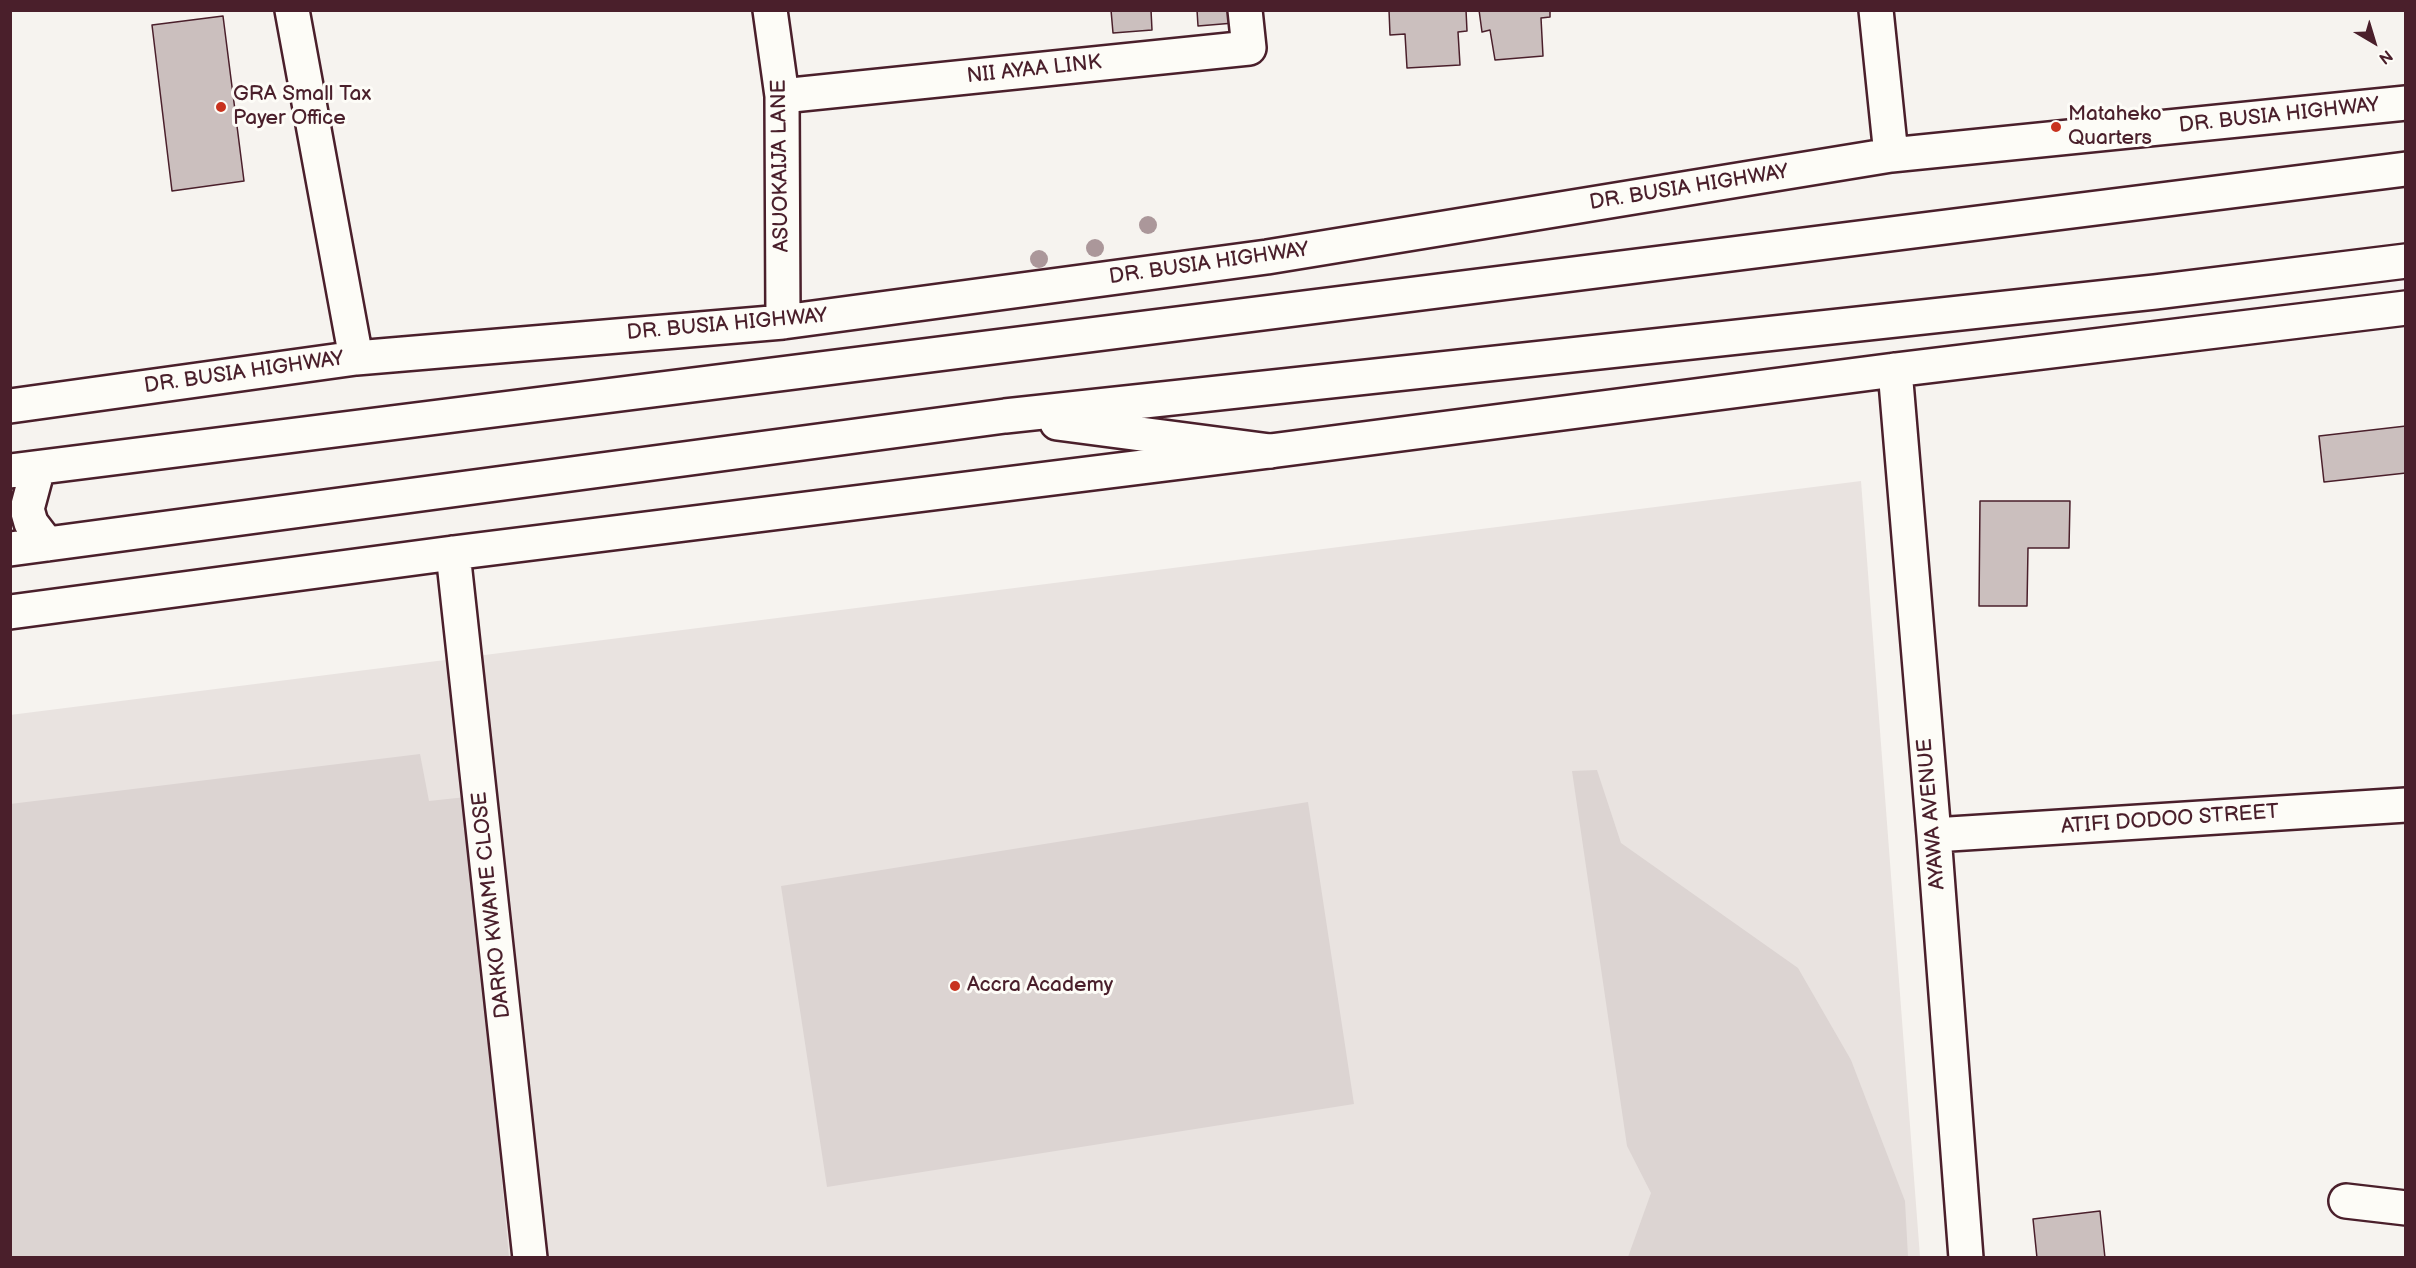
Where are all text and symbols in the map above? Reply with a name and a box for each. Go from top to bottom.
north arrow [2344,12,2404,72]
text: N [2375,45,2396,68]
street label: NII AYAA LINK [966,50,1102,90]
street label: ASUOKAIJA LANE [767,79,795,253]
place label: GRA Small Tax Payer Office [233,82,371,132]
street label: DR. BUSIA HIGHWAY [2178,93,2380,139]
marker: GRA Small Tax Payer Office [214,100,228,114]
place label: Mataheko Quarters [2068,102,2162,152]
marker: Mataheko Quarters [2049,120,2063,134]
street label: DR. BUSIA HIGHWAY [1588,160,1790,216]
street label: DR. BUSIA HIGHWAY [1108,238,1310,290]
street label: DR. BUSIA HIGHWAY [626,304,828,346]
street label: DR. BUSIA HIGHWAY [143,347,345,399]
street label: AYAWA AVENUE [1913,737,1951,891]
street label: DARKO KWAME CLOSE [468,790,516,1020]
street label: ATIFI DODOO STREET [2060,800,2280,840]
place label: Accra Academy [967,973,1113,999]
marker: Accra Academy [948,979,962,993]

